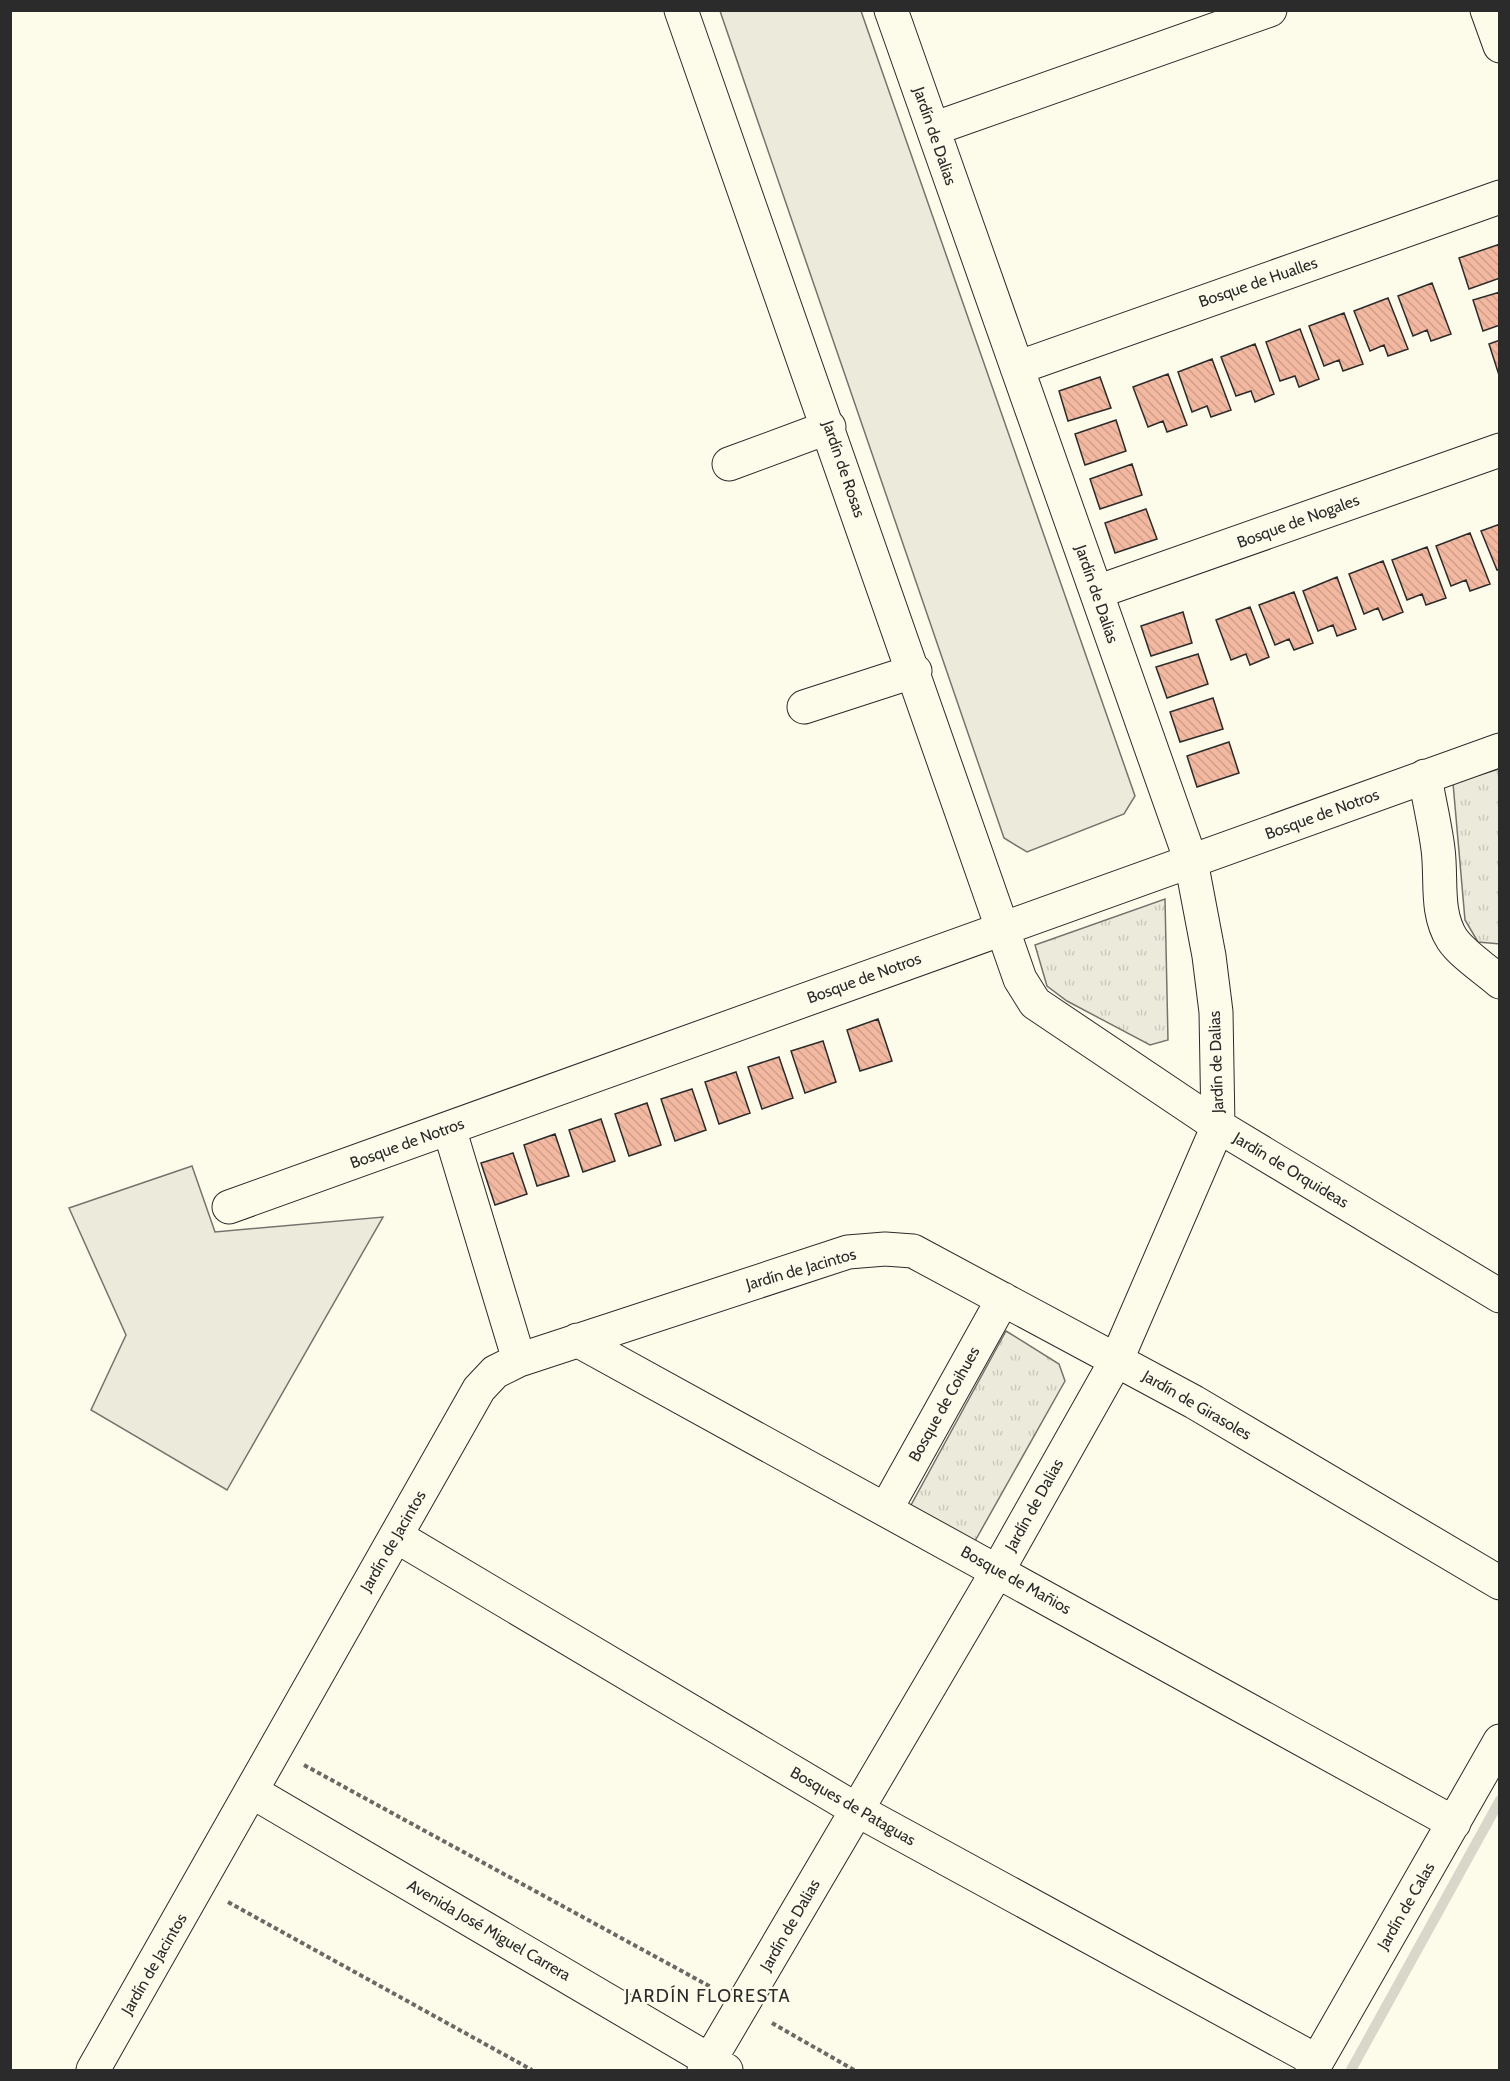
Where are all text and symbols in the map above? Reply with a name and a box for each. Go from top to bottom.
street label: Jardín de Dalias [909,83,961,188]
street label: Bosque de Hualles [1196,253,1320,311]
street label: Jardín de Rosas [818,417,870,520]
street label: Bosque de Nogales [1234,490,1362,552]
street label: Jardín de Dalias [1071,541,1123,646]
street label: Bosque de Notros [1262,784,1382,843]
street label: Bosque de Notros [804,948,924,1007]
street label: Jardín de Dalias [1205,1010,1227,1115]
street label: Bosque de Notros [347,1113,467,1172]
street label: Jardín de Orquideas [1229,1128,1352,1212]
street label: Jardín de Jacintos [743,1244,859,1294]
street label: Bosque de Coihues [905,1343,984,1465]
street label: Jardín de Girasoles [1138,1366,1255,1444]
street label: Jardín de Dalias [1000,1455,1067,1555]
street label: Jardín de Jacintos [356,1487,430,1596]
street label: Bosque de Mañios [958,1542,1075,1618]
street label: Bosques de Pataguas [787,1762,919,1850]
street label: Jardín de Calas [1373,1859,1439,1954]
street label: Avenida José Miguel Carrera [404,1875,574,1985]
street label: Jardín de Dalias [756,1876,824,1975]
street label: Jardín de Jacintos [117,1910,191,2019]
district label: JARDÍN FLORESTA [624,1985,791,2007]

